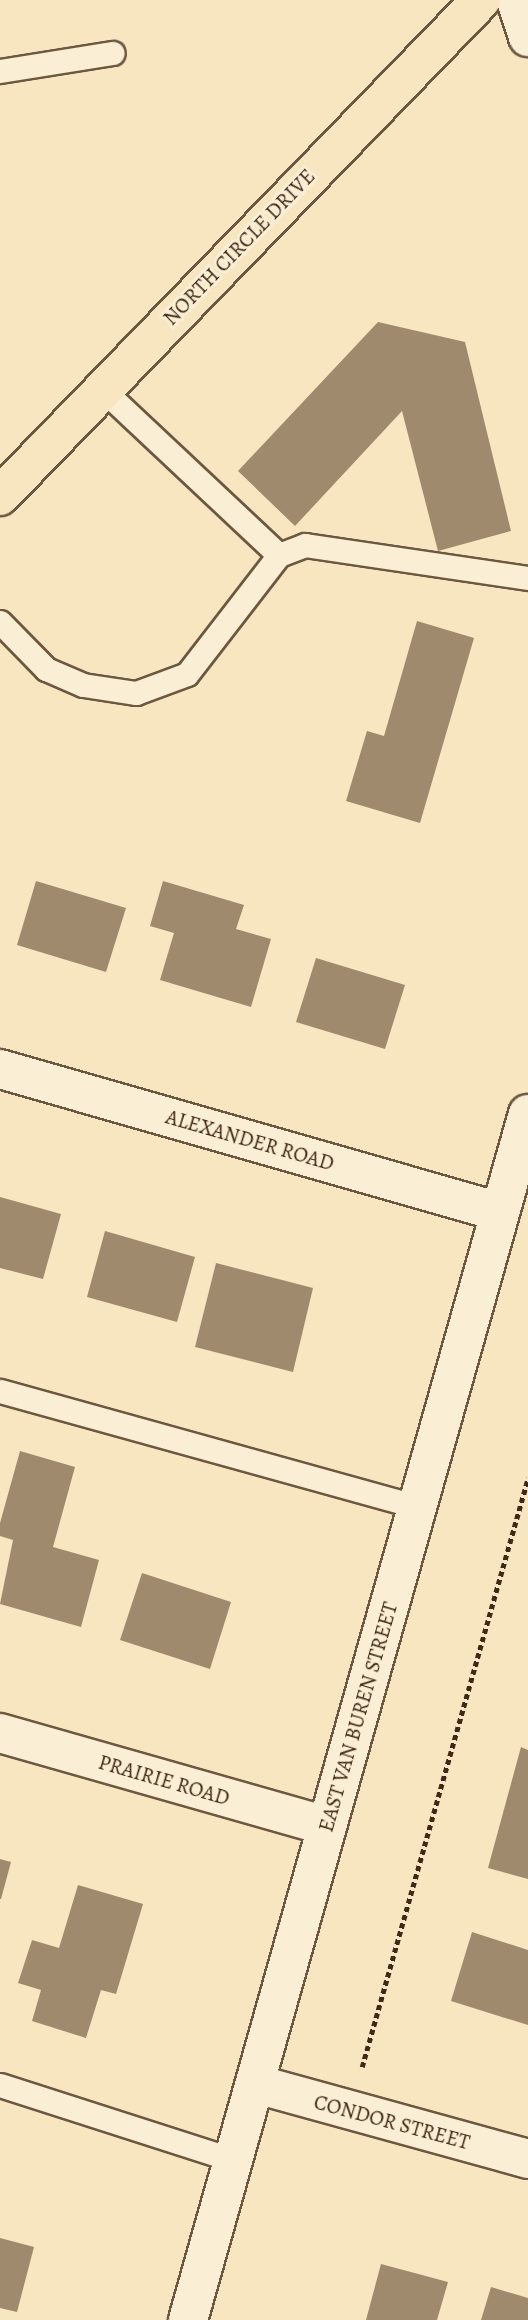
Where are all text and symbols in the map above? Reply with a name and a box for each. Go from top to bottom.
street label: NORTH CIRCLE DRIVE [158,164,320,330]
street label: ALEXANDER ROAD [163,1104,337,1176]
street label: EAST VAN BUREN STREET [313,1599,403,1835]
street label: PRAIRIE ROAD [96,1749,232,1811]
street label: CONDOR STREET [311,2089,473,2155]

